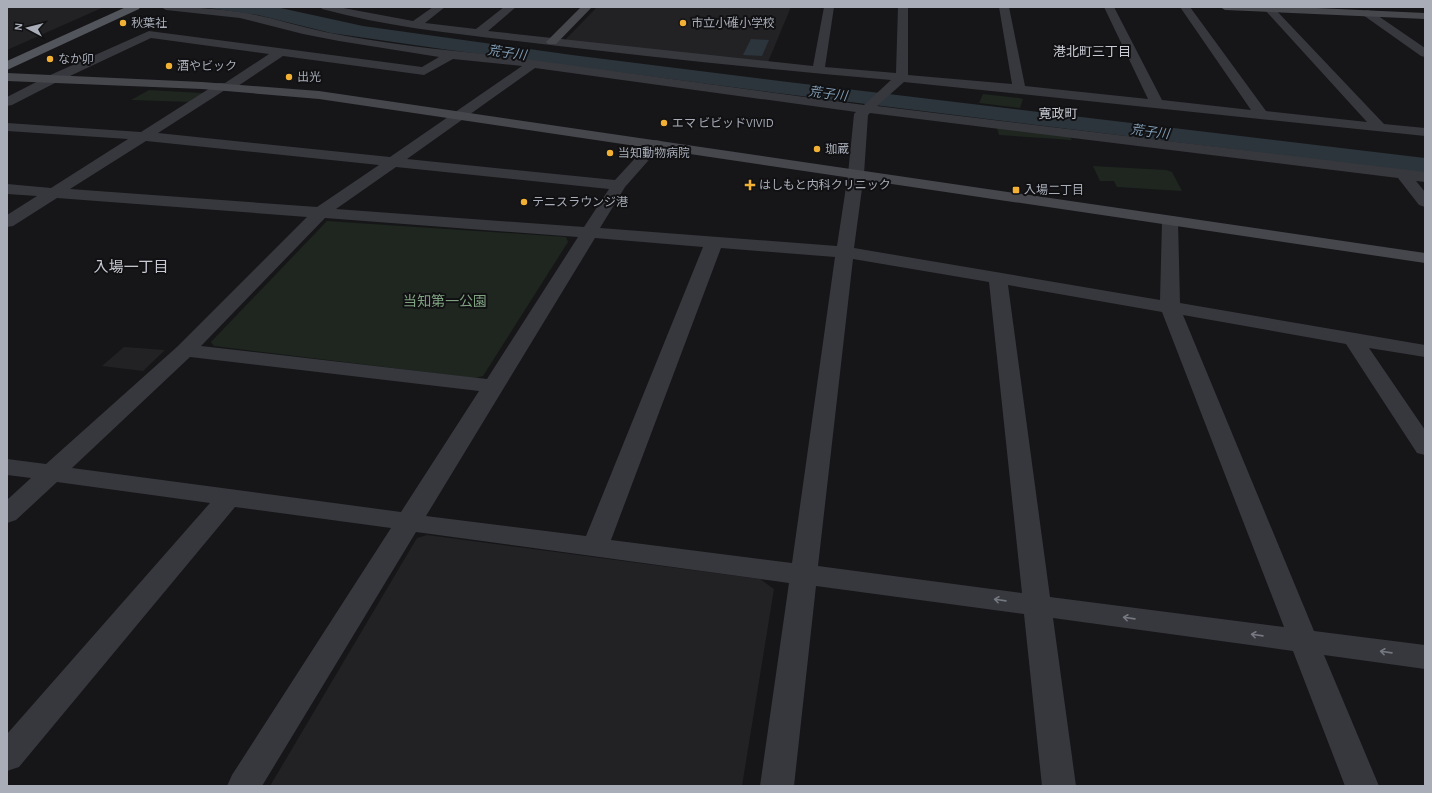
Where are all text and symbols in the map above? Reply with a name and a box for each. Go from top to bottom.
north arrow [8,8,48,48]
place label: 秋葉社 [131,16,167,29]
place label: 市立小碓小学校 [691,16,775,29]
marker: 秋葉社 [118,18,128,28]
marker: 市立小碓小学校 [678,18,688,28]
text: N [13,22,24,31]
water label: 荒子川 [487,43,529,63]
district label: 港北町三丁目 [1053,44,1131,59]
place label: なか卯 [58,52,94,65]
marker: なか卯 [45,54,55,64]
place label: 酒やビック [177,59,237,72]
marker: 酒やビック [164,61,174,71]
place label: 出光 [297,71,321,83]
marker: 出光 [284,72,294,82]
water label: 荒子川 [808,85,850,104]
district label: 寛政町 [1038,107,1078,121]
place label: エマ ビビッドVIVID [672,117,774,129]
marker: エマ ビビッドVIVID [659,118,669,128]
water label: 荒子川 [1130,123,1172,142]
place label: 珈蔵 [825,143,849,155]
marker: 珈蔵 [812,144,822,154]
place label: 当知動物病院 [618,146,690,159]
marker: 当知動物病院 [605,148,615,158]
place label: はしもと内科クリニック [759,178,891,191]
marker: はしもと内科クリニック [744,179,756,191]
place label: 入場二丁目 [1024,184,1084,196]
marker: 入場二丁目 [1011,185,1021,195]
place label: テニスラウンジ港 [532,196,628,208]
marker: テニスラウンジ港 [519,197,529,207]
district label: 入場一丁目 [93,259,169,275]
park label: 当知第一公園 [403,293,487,309]
one-way arrow [994,597,1007,604]
one-way arrow [1123,614,1136,622]
one-way arrow [1251,631,1264,639]
one-way arrow [1380,648,1393,656]

